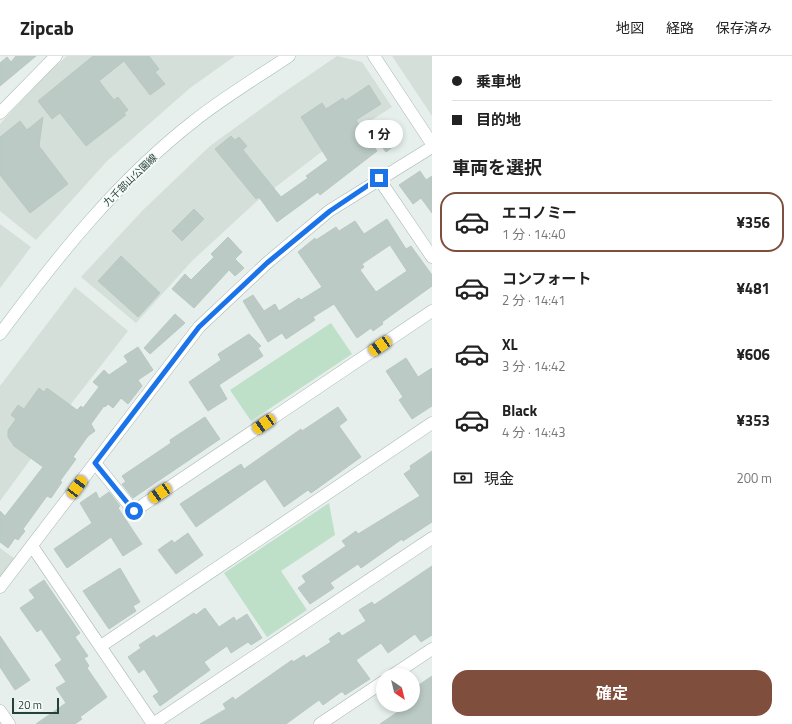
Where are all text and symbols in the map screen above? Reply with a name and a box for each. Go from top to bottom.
text: Zipcab [20,13,74,42]
text: 地図 [616,17,644,38]
text: 経路 [666,17,694,38]
text: 保存済み [716,17,772,38]
text: 乗車地 [476,70,521,93]
text: 目的地 [476,108,521,131]
callout: 1 分 [355,120,403,148]
text: 1 分 [367,124,391,144]
street label: 九千部山公園線 [100,150,160,210]
text: 車両を選択 [452,154,542,181]
route end [370,169,388,187]
text: エコノミー [502,201,577,224]
icon: car [454,204,490,240]
text: ¥356 [736,211,770,234]
text: 1 分 · 14:40 [502,224,566,244]
text: コンフォート [502,267,592,290]
icon: car [454,270,490,306]
text: ¥481 [736,277,770,300]
text: 2 分 · 14:41 [502,290,566,310]
text: XL [502,333,518,356]
car [367,334,393,358]
icon: car [454,336,490,372]
text: ¥606 [736,343,770,366]
text: 3 分 · 14:42 [502,356,566,376]
text: Black [502,399,537,422]
icon: car [454,402,490,438]
text: ¥353 [736,409,770,432]
car [251,412,277,436]
text: 4 分 · 14:43 [502,422,566,442]
icon: cash [452,467,474,489]
text: 現金 [484,467,514,490]
text: 200 m [736,468,772,488]
car [65,474,89,500]
car [147,481,173,505]
route start [125,502,143,520]
north arrow [376,668,420,712]
map controls [376,668,420,712]
button: 確定 [452,670,772,716]
scale bar [12,696,59,715]
text: 20 m [18,697,42,713]

